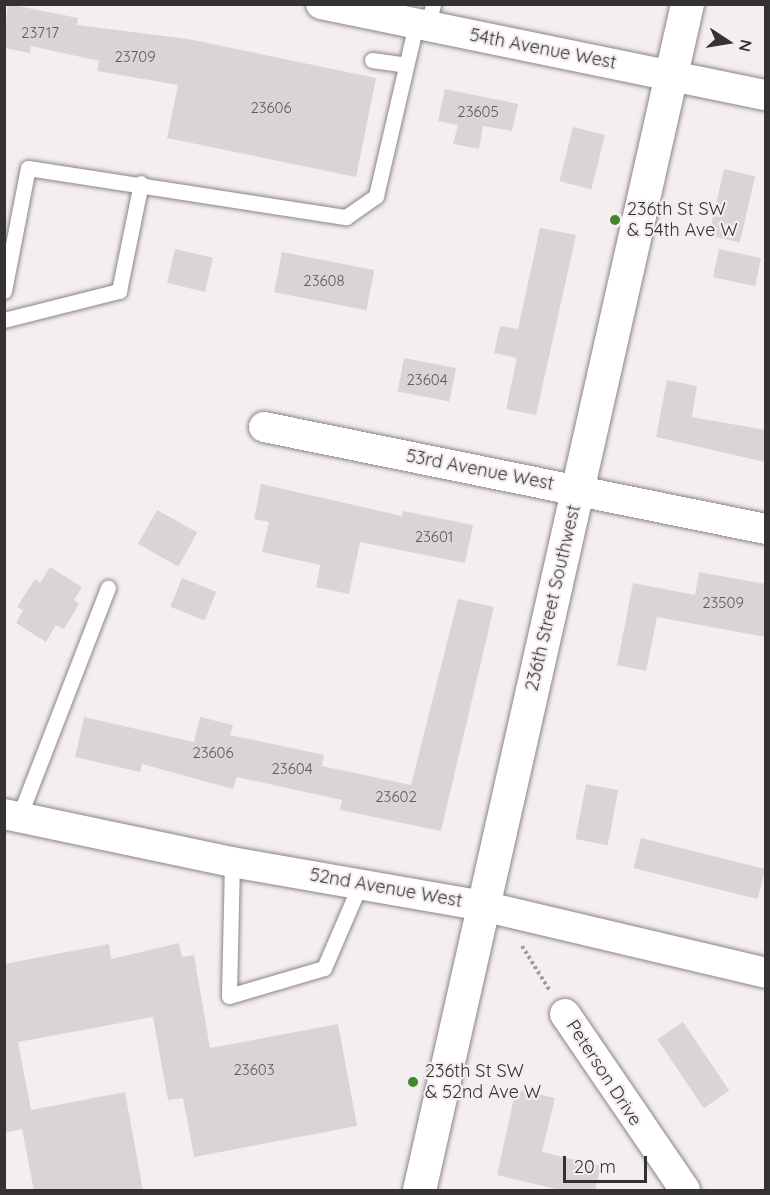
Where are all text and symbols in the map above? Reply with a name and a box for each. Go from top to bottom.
north arrow [698,12,758,72]
house number: 23717 [21,24,59,42]
street label: 54th Avenue West [468,24,618,74]
text: N [735,38,757,54]
house number: 23709 [114,48,156,66]
house number: 23606 [250,99,292,117]
house number: 23605 [457,103,499,121]
place label: 236th St SW & 54th Ave W [627,199,738,242]
marker: 236th St SW & 54th Ave W [608,213,622,227]
house number: 23608 [303,272,345,290]
house number: 23604 [406,371,448,389]
street label: 53rd Avenue West [404,445,556,495]
street label: 236th Street Southwest [521,503,585,693]
house number: 23601 [415,528,453,546]
house number: 23509 [702,594,744,612]
house number: 23606 [192,744,234,762]
house number: 23604 [271,760,313,778]
house number: 23602 [375,788,417,806]
street label: 52nd Avenue West [308,864,464,912]
street label: Peterson Drive [562,1016,646,1130]
house number: 23603 [233,1061,275,1079]
place label: 236th St SW & 52nd Ave W [425,1061,541,1104]
marker: 236th St SW & 52nd Ave W [406,1075,420,1089]
scale bar [566,1144,650,1182]
text: 20 m [574,1155,616,1178]

